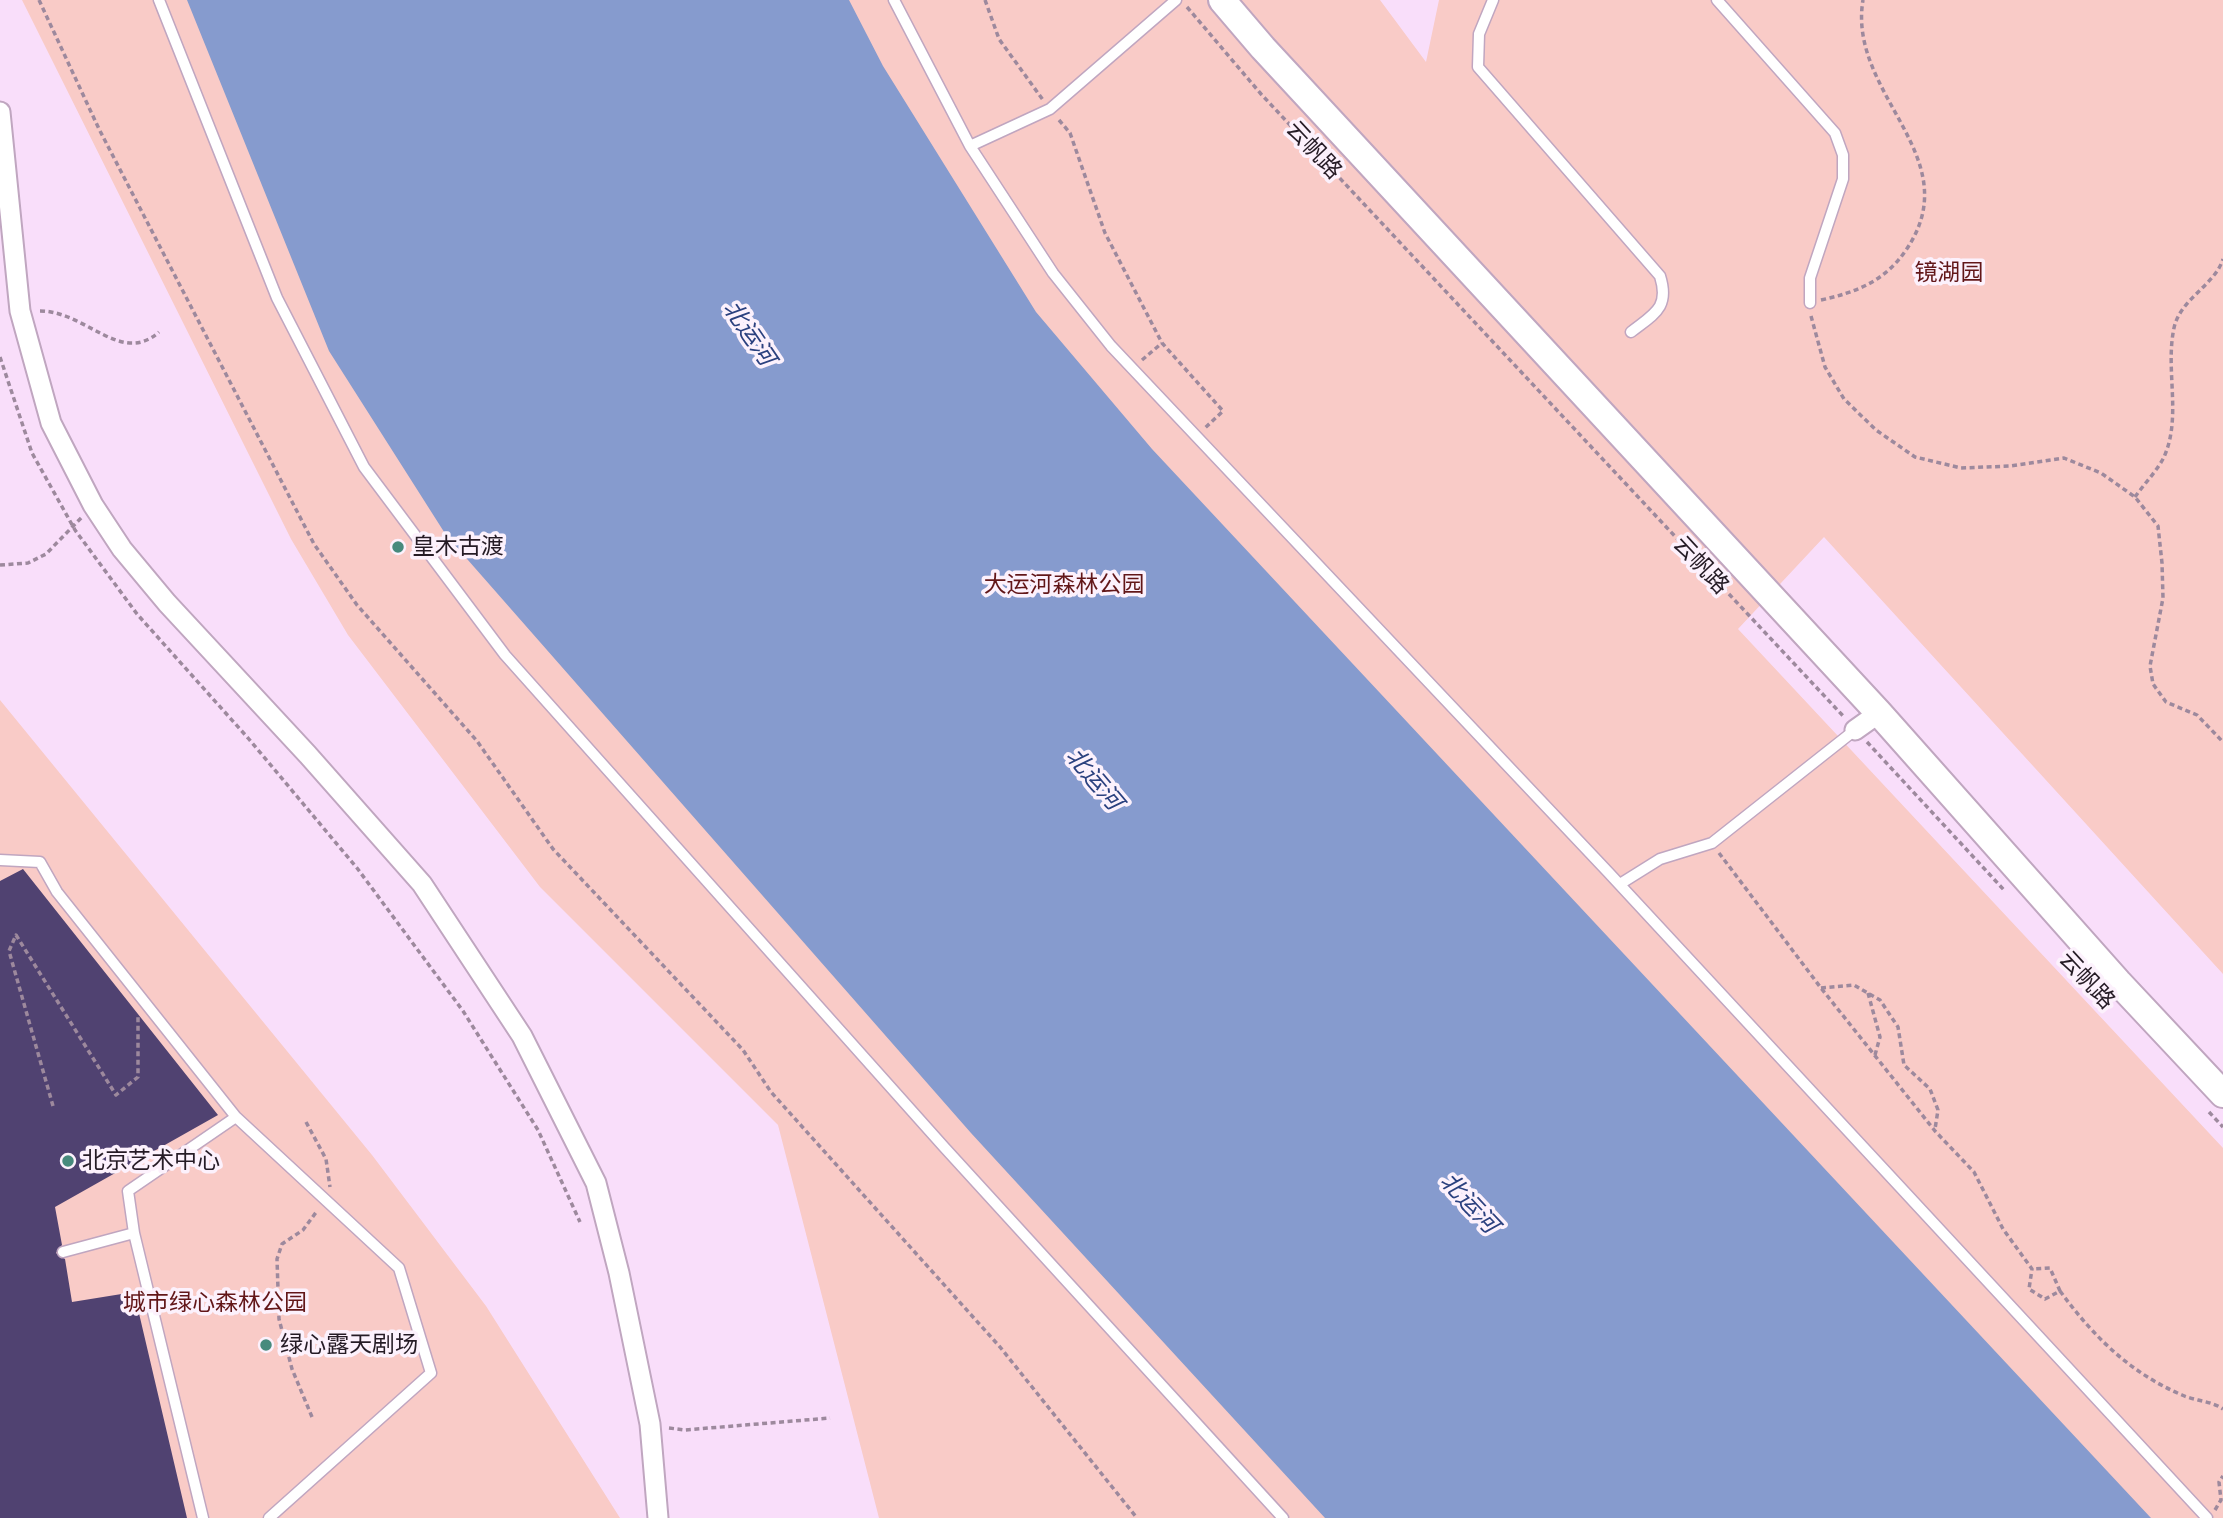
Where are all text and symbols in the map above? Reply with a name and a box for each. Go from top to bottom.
street label: 云帆路 [1280,115,1348,185]
park label: 镜湖园 [1915,259,1983,287]
water label: 北运河 [717,295,781,371]
street label: 云帆路 [1667,530,1735,600]
place label: 皇木古渡 [412,533,504,561]
marker: 皇木古渡 [390,539,406,555]
park label: 大运河森林公园 [984,571,1144,599]
water label: 北运河 [1060,742,1128,816]
street label: 云帆路 [2053,945,2121,1015]
place label: 北京艺术中心 [82,1147,220,1175]
marker: 北京艺术中心 [60,1153,76,1169]
water label: 北运河 [1434,1167,1504,1239]
park label: 城市绿心森林公园 [123,1289,307,1317]
place label: 绿心露天剧场 [280,1331,418,1359]
marker: 绿心露天剧场 [258,1337,274,1353]

